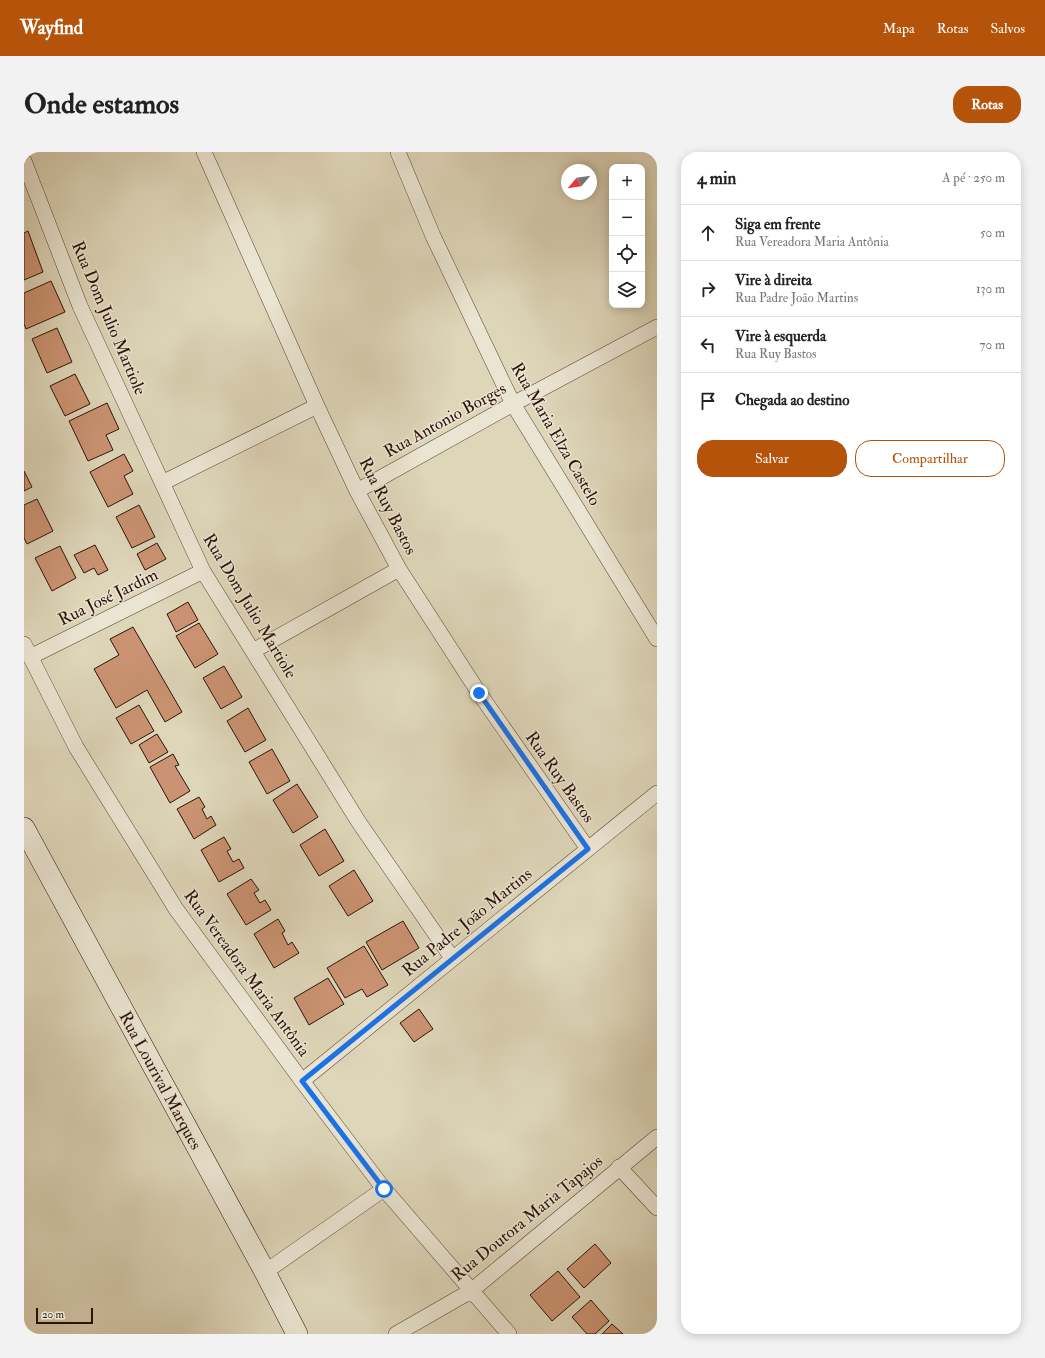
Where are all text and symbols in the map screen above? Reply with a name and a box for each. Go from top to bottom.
text: Wayfind [20,16,83,40]
text: Mapa [883,20,915,37]
text: Rotas [937,20,968,37]
text: Salvos [990,20,1025,37]
button: Rotas [953,86,1021,123]
text: Onde estamos [24,87,179,122]
north arrow [561,164,597,200]
map controls [609,164,645,308]
button: + [609,164,645,200]
text: 4 min [697,168,736,189]
text: A pé · 250 m [942,170,1005,186]
button: − [609,200,645,236]
text: Siga em frente [735,215,821,234]
icon: ahead [697,222,719,244]
text: 50 m [980,225,1005,241]
text: Rua Vereadora Maria Antônia [735,234,889,250]
button: locate [609,236,645,272]
street label: Rua Dom Julio Martiole [66,238,151,399]
text: Vire à direita [735,271,812,290]
button: layers [609,272,645,308]
icon: right [697,278,719,300]
text: 130 m [976,281,1005,297]
text: Rua Padre João Martins [735,290,858,306]
text: Vire à esquerda [735,327,826,346]
icon: left [697,334,719,356]
text: 70 m [980,337,1005,353]
text: Rua Ruy Bastos [735,346,817,362]
street label: Rua Maria Elza Castelo [506,359,606,509]
street label: Rua Antonio Borges [380,378,510,462]
icon: arrive [697,390,719,412]
text: Chegada ao destino [735,391,850,410]
button: Salvar [697,440,847,477]
button: Compartilhar [855,440,1005,477]
street label: Rua Ruy Bastos [354,454,422,559]
street label: Rua Dom Julio Martiole [198,530,302,683]
street label: Rua José Jardim [55,564,162,631]
route end [470,684,488,702]
street label: Rua Ruy Bastos [520,727,599,827]
street label: Rua Padre João Martins [398,863,537,982]
street label: Rua Vereadora Maria Antônia [179,885,315,1061]
street label: Rua Lourival Marques [115,1008,207,1153]
street label: Rua Doutora Maria Tapajos [447,1150,608,1286]
route start [375,1180,393,1198]
scale bar [36,1306,93,1325]
text: 20 m [42,1308,64,1321]

